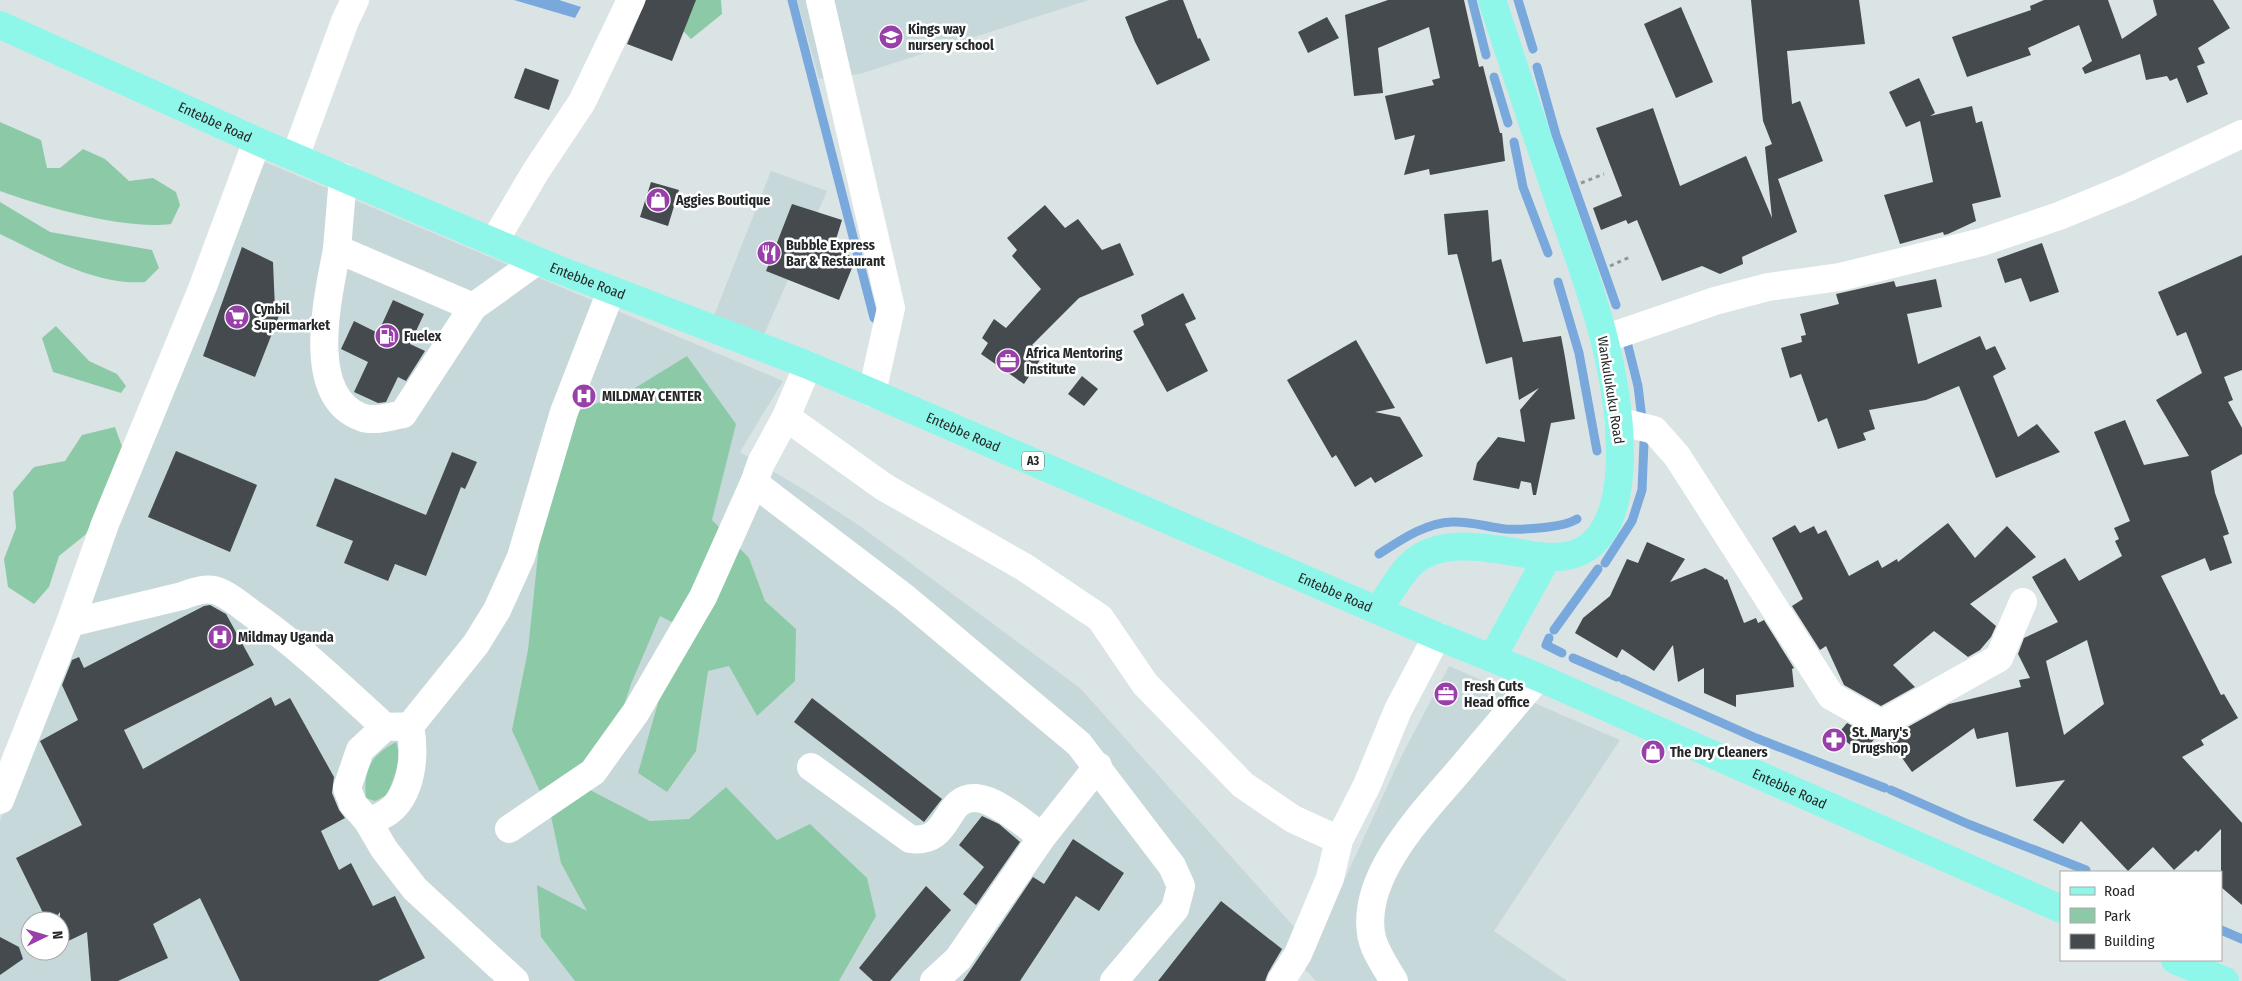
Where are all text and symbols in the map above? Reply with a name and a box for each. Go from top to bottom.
place label: Kings way nursery school [908,21,994,54]
school or university icon: Kings way nursery school [878,24,904,50]
street label: Entebbe Road [175,98,255,147]
shop icon: Aggies Boutique [645,187,671,213]
place label: Aggies Boutique [675,192,770,209]
place label: Bubble Express Bar & Restaurant [786,237,886,270]
restaurant icon: Bubble Express Bar & Restaurant [756,240,782,266]
street label: Entebbe Road [547,259,628,303]
place label: Cynbil Supermarket [254,301,331,334]
supermarket icon: Cynbil Supermarket [224,304,250,330]
fuel station icon: Fuelex [374,323,400,349]
place label: Fuelex [404,328,442,345]
street label: Wankulukuku Road [1594,335,1627,445]
place label: Africa Mentoring Institute [1025,345,1123,378]
office icon: Africa Mentoring Institute [995,348,1021,374]
hospital icon: MILDMAY CENTER [571,383,597,409]
place label: MILDMAY CENTER [602,388,702,405]
street label: Entebbe Road [923,409,1003,456]
road number: A3 [1022,452,1044,471]
street label: Entebbe Road [1295,569,1375,616]
hospital icon: Mildmay Uganda [207,624,233,650]
place label: Mildmay Uganda [238,629,334,646]
place label: Fresh Cuts Head office [1464,678,1530,711]
office icon: Fresh Cuts Head office [1433,681,1459,707]
place label: St. Mary's Drugshop [1852,724,1908,757]
pharmacy icon: St. Mary's Drugshop [1821,727,1847,753]
shop icon: The Dry Cleaners [1640,739,1666,765]
place label: The Dry Cleaners [1670,744,1768,761]
street label: Entebbe Road [1750,765,1829,813]
legend [2060,871,2222,961]
text: Road [2104,882,2135,900]
text: Park [2104,907,2131,925]
north arrow [20,911,70,961]
text: N [49,930,66,940]
text: Building [2104,932,2155,950]

